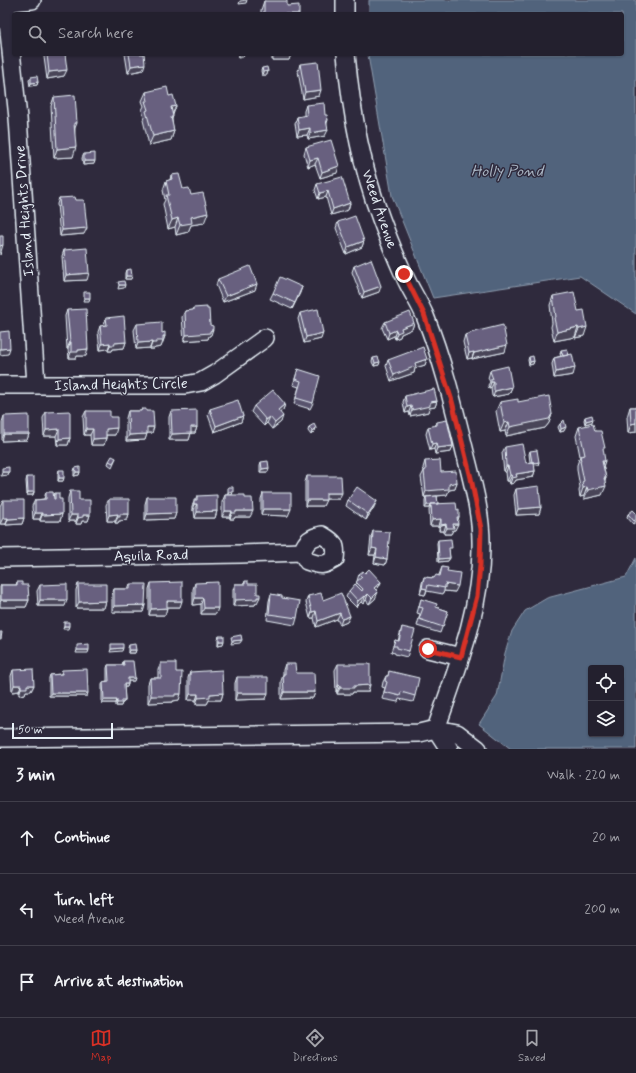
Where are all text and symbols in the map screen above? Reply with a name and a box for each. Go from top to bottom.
search box [12,12,624,56]
icon: search [26,23,48,45]
text: Search here [58,24,134,44]
street label: Island Heights Drive [10,144,40,277]
water label: Holly Pond [471,161,545,182]
street label: Weed Avenue [356,167,402,251]
route end [395,265,413,283]
street label: Island Heights Circle [54,374,188,396]
street label: Aquila Road [114,545,188,567]
route start [419,640,437,658]
map controls [588,665,624,737]
button: locate [588,665,624,701]
button: layers [588,701,624,737]
scale bar [12,721,113,740]
text: 50 m [18,723,43,737]
text: 3 min [16,764,55,786]
text: Walk · 220 m [547,767,620,784]
icon: ahead [16,827,38,849]
text: Continue [54,828,110,848]
text: 20 m [592,829,620,846]
text: Turn left [54,891,114,911]
icon: left [16,899,38,921]
text: 200 m [585,901,620,918]
text: Weed Avenue [54,911,125,928]
icon: arrive [16,971,38,993]
text: Arrive at destination [54,972,183,992]
tab: Map [90,1027,112,1065]
tab: Directions [292,1027,338,1065]
tab: Saved [518,1027,546,1065]

